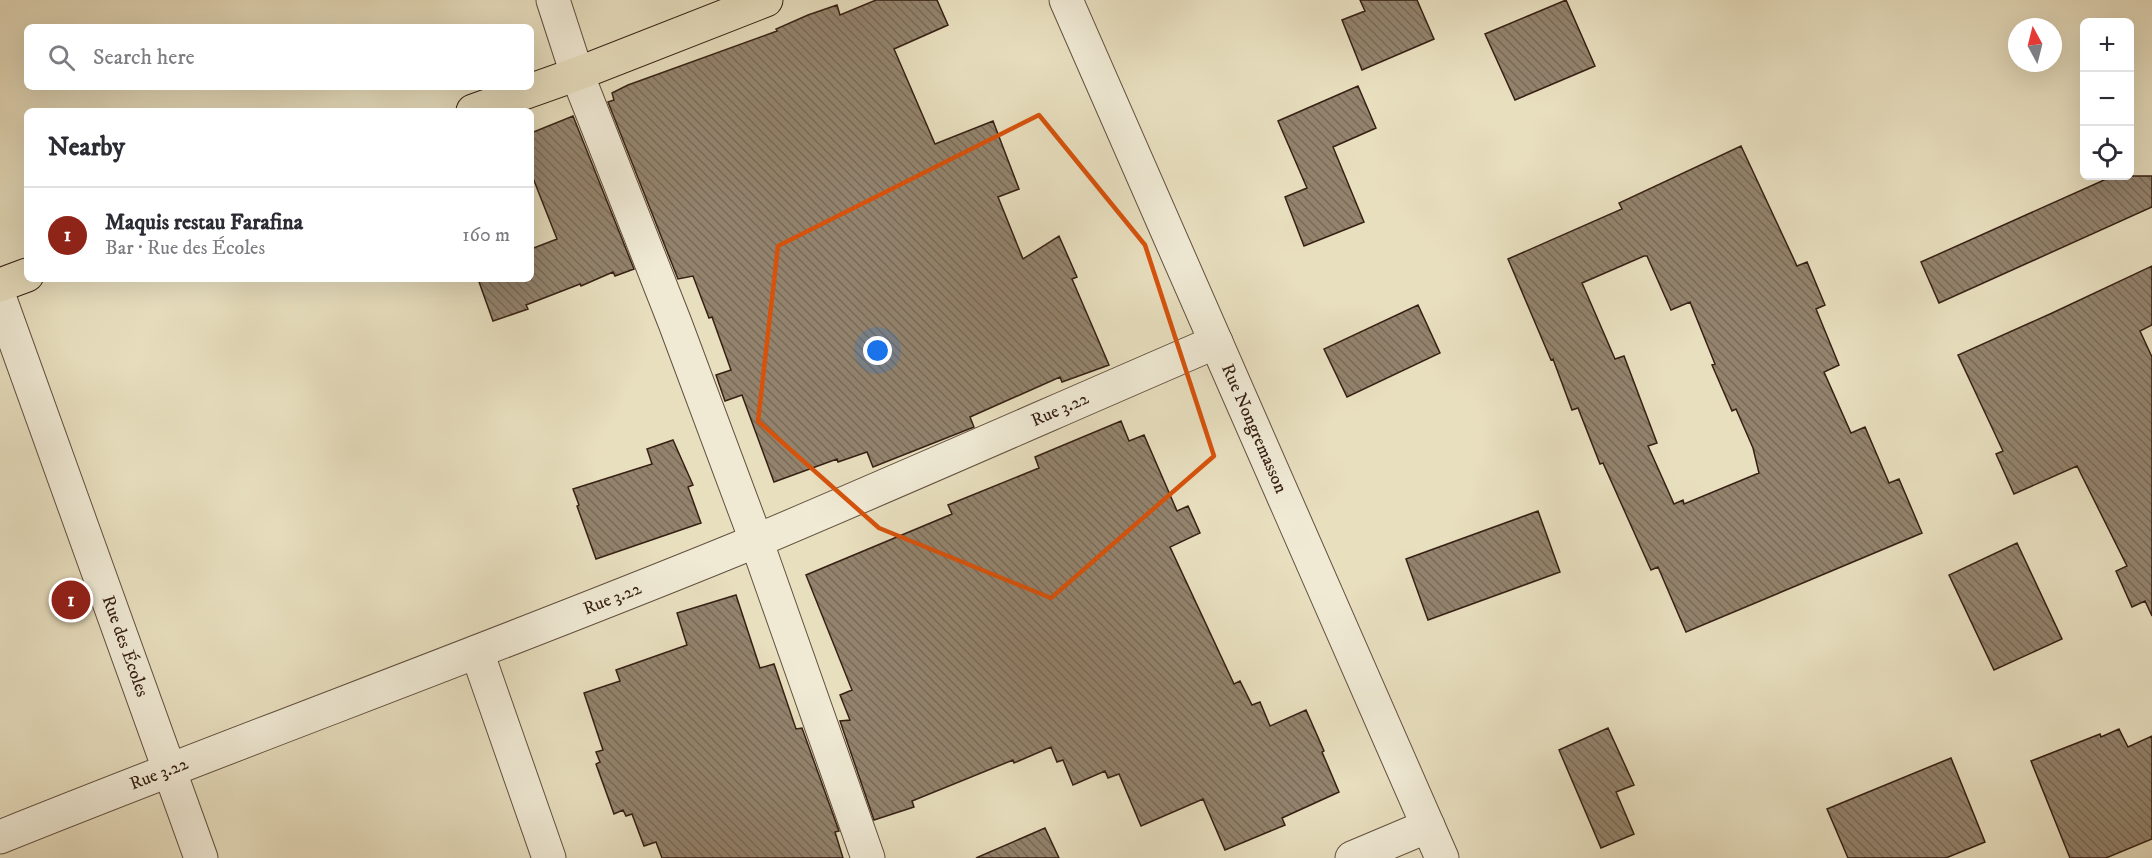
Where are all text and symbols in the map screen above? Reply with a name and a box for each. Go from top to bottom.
north arrow [2008,18,2062,72]
map controls [2080,18,2134,180]
button: + [2080,18,2134,72]
search box [24,24,534,90]
icon: search [45,41,78,74]
text: Search here [93,44,195,71]
button: − [2080,72,2134,126]
button: locate [2080,126,2134,180]
text: Nearby [48,131,125,164]
text: Maquis restau Farafina [105,209,303,236]
text: 1 [64,223,71,248]
text: 160 m [462,223,510,248]
text: Bar · Rue des Écoles [105,236,265,261]
your location [863,336,892,365]
street label: Rue Nongremasson [1216,361,1292,497]
street label: Rue 3.22 [1028,387,1092,432]
street label: Rue 3.22 [580,577,645,620]
pin: 1 [52,578,90,622]
street label: Rue des Écoles [97,592,153,700]
street label: Rue 3.22 [127,753,191,795]

